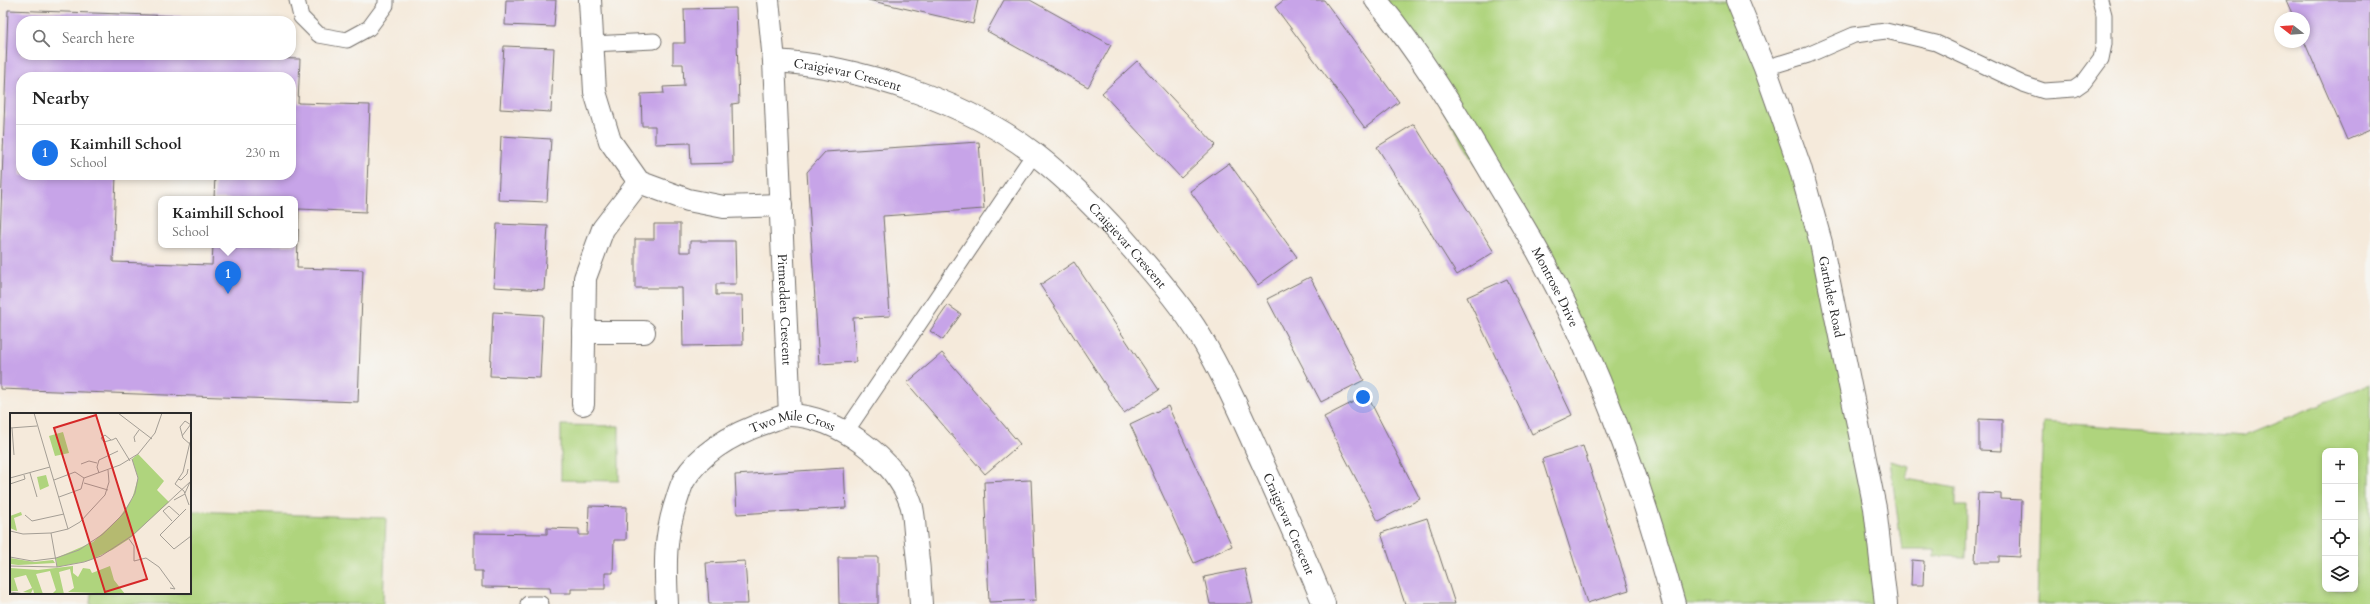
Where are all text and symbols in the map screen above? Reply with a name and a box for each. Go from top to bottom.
north arrow [2274,12,2310,48]
search box [16,16,296,60]
icon: search [30,27,52,49]
text: Search here [62,28,135,48]
street label: Craigievar Crescent [793,55,903,96]
text: Nearby [32,87,89,110]
text: Kaimhill School [70,134,182,154]
text: 1 [42,144,48,162]
text: 230 m [246,144,280,162]
text: School [70,154,107,172]
popup [158,196,298,248]
street label: Craigievar Crescent [1084,199,1170,292]
text: Kaimhill School [172,203,284,223]
text: School [172,223,209,241]
street label: Montrose Drive [1527,244,1583,330]
street label: Pitmedden Crescent [773,253,796,366]
street label: Garthdee Road [1814,254,1848,339]
pin: 1 [215,261,241,294]
your location [1353,387,1373,407]
street label: Two Mile Cross [747,407,838,438]
inset map [10,413,191,594]
map controls [2322,448,2358,592]
button: + [2322,448,2358,484]
street label: Craigievar Crescent [1258,470,1319,578]
button: − [2322,484,2358,520]
button: locate [2322,520,2358,556]
button: layers [2322,556,2358,592]

